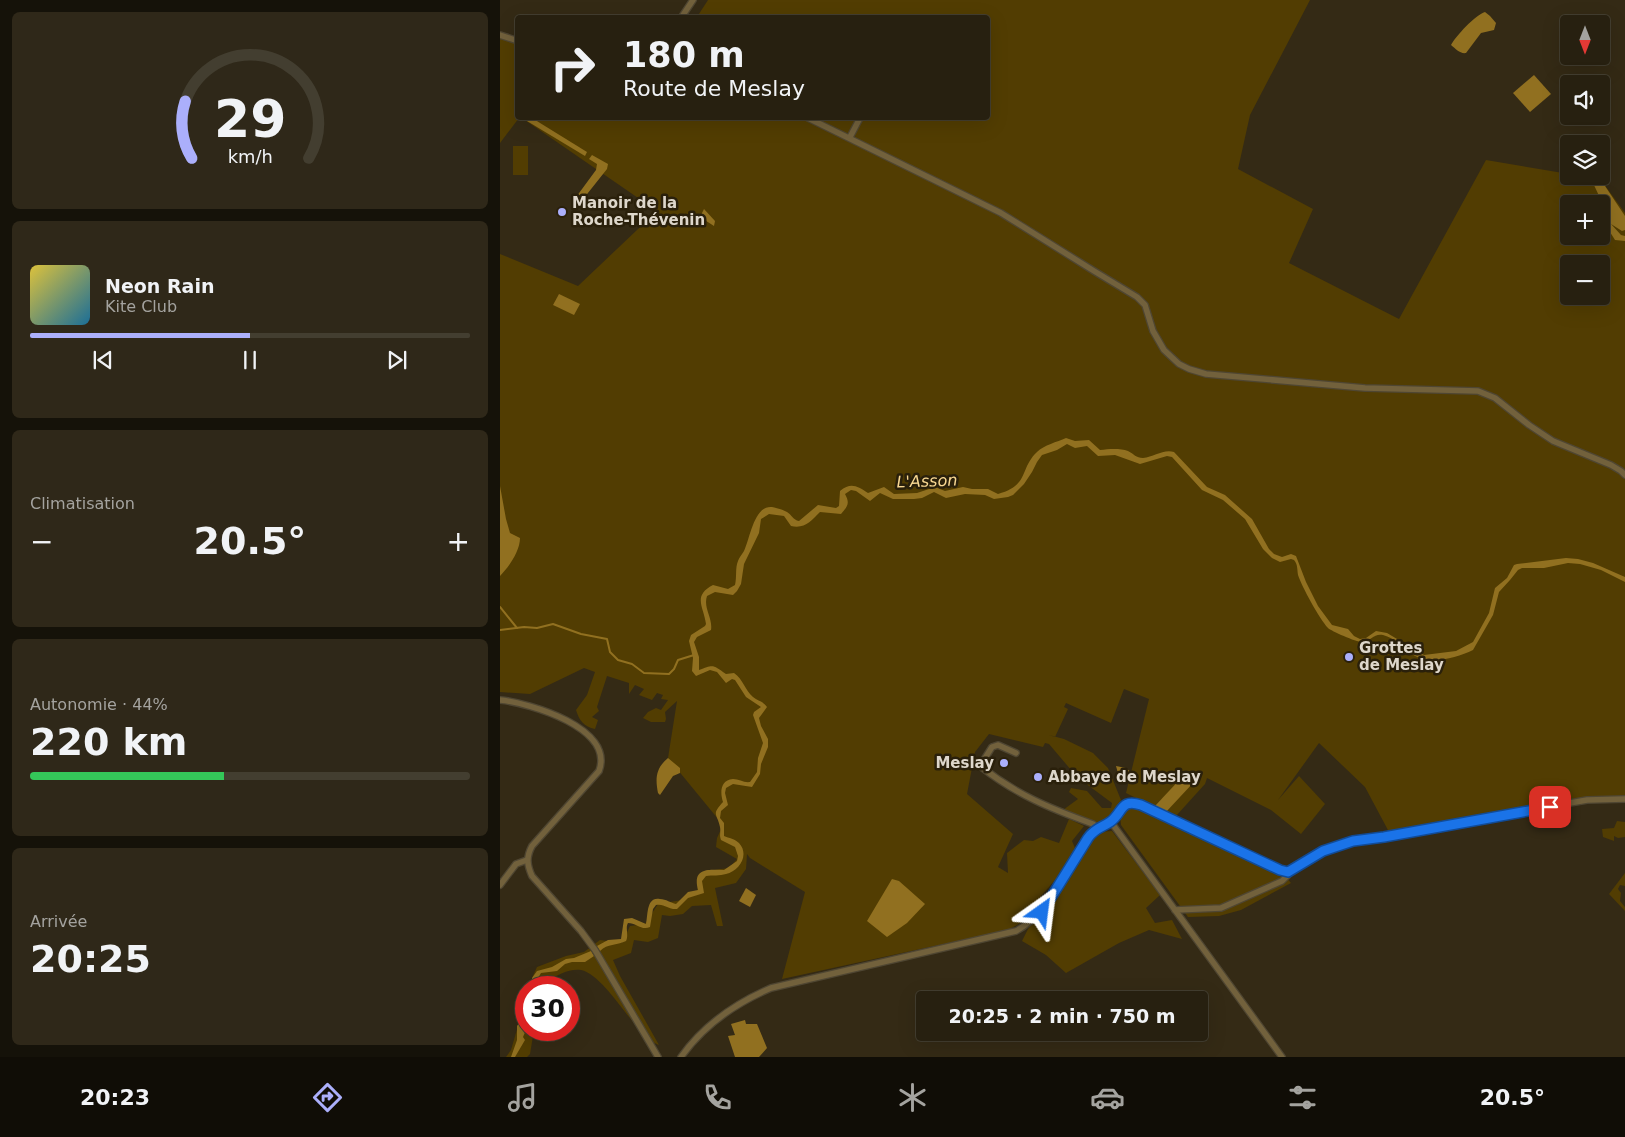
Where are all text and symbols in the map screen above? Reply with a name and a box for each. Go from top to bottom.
north arrow [1560,15,1610,65]
map controls [1560,15,1610,305]
icon: right [540,35,605,100]
text: 180 m [623,35,745,75]
button: sound [1560,75,1610,125]
text: Route de Meslay [623,76,805,101]
text: 29 [214,89,286,149]
button: layers [1560,135,1610,185]
text: km/h [227,146,273,167]
place label: Manoir de la Roche-Thévenin [572,194,705,229]
button: + [1560,195,1610,245]
marker: Manoir de la Roche-Thévenin [556,206,568,218]
button: − [1560,255,1610,305]
text: Neon Rain [105,275,214,297]
text: Kite Club [105,297,177,316]
icon: previous [89,346,117,374]
icon: pause [236,346,264,374]
icon: next [383,346,411,374]
water label: L'Asson [896,470,958,492]
text: Climatisation [30,494,135,513]
text: 20.5° [194,519,306,563]
text: − [30,525,53,558]
text: + [447,525,470,558]
place label: Grottes de Meslay [1359,639,1444,674]
marker: Grottes de Meslay [1343,651,1355,663]
text: Autonomie · 44% [30,695,168,714]
text: 220 km [30,720,187,764]
place label: Meslay [935,754,994,772]
marker: Meslay [998,757,1010,769]
place label: Abbaye de Meslay [1048,768,1201,786]
marker: Abbaye de Meslay [1032,771,1044,783]
pin [1529,786,1571,828]
icon: arrive [1536,793,1564,821]
position arrow [1015,885,1067,937]
text: Arrivée [30,912,87,931]
text: 20:25 [30,937,151,981]
speed limit sign: 30 [515,976,580,1041]
text: 20:25 · 2 min · 750 m [948,1005,1176,1027]
icon: directions [310,1080,345,1115]
icon: music [505,1080,540,1115]
icon: phone [700,1080,735,1115]
icon: climate [895,1080,930,1115]
icon: car [1090,1080,1125,1115]
icon: filters [1285,1080,1320,1115]
text: 20:23 [80,1085,150,1110]
text: 20.5° [1480,1085,1545,1110]

